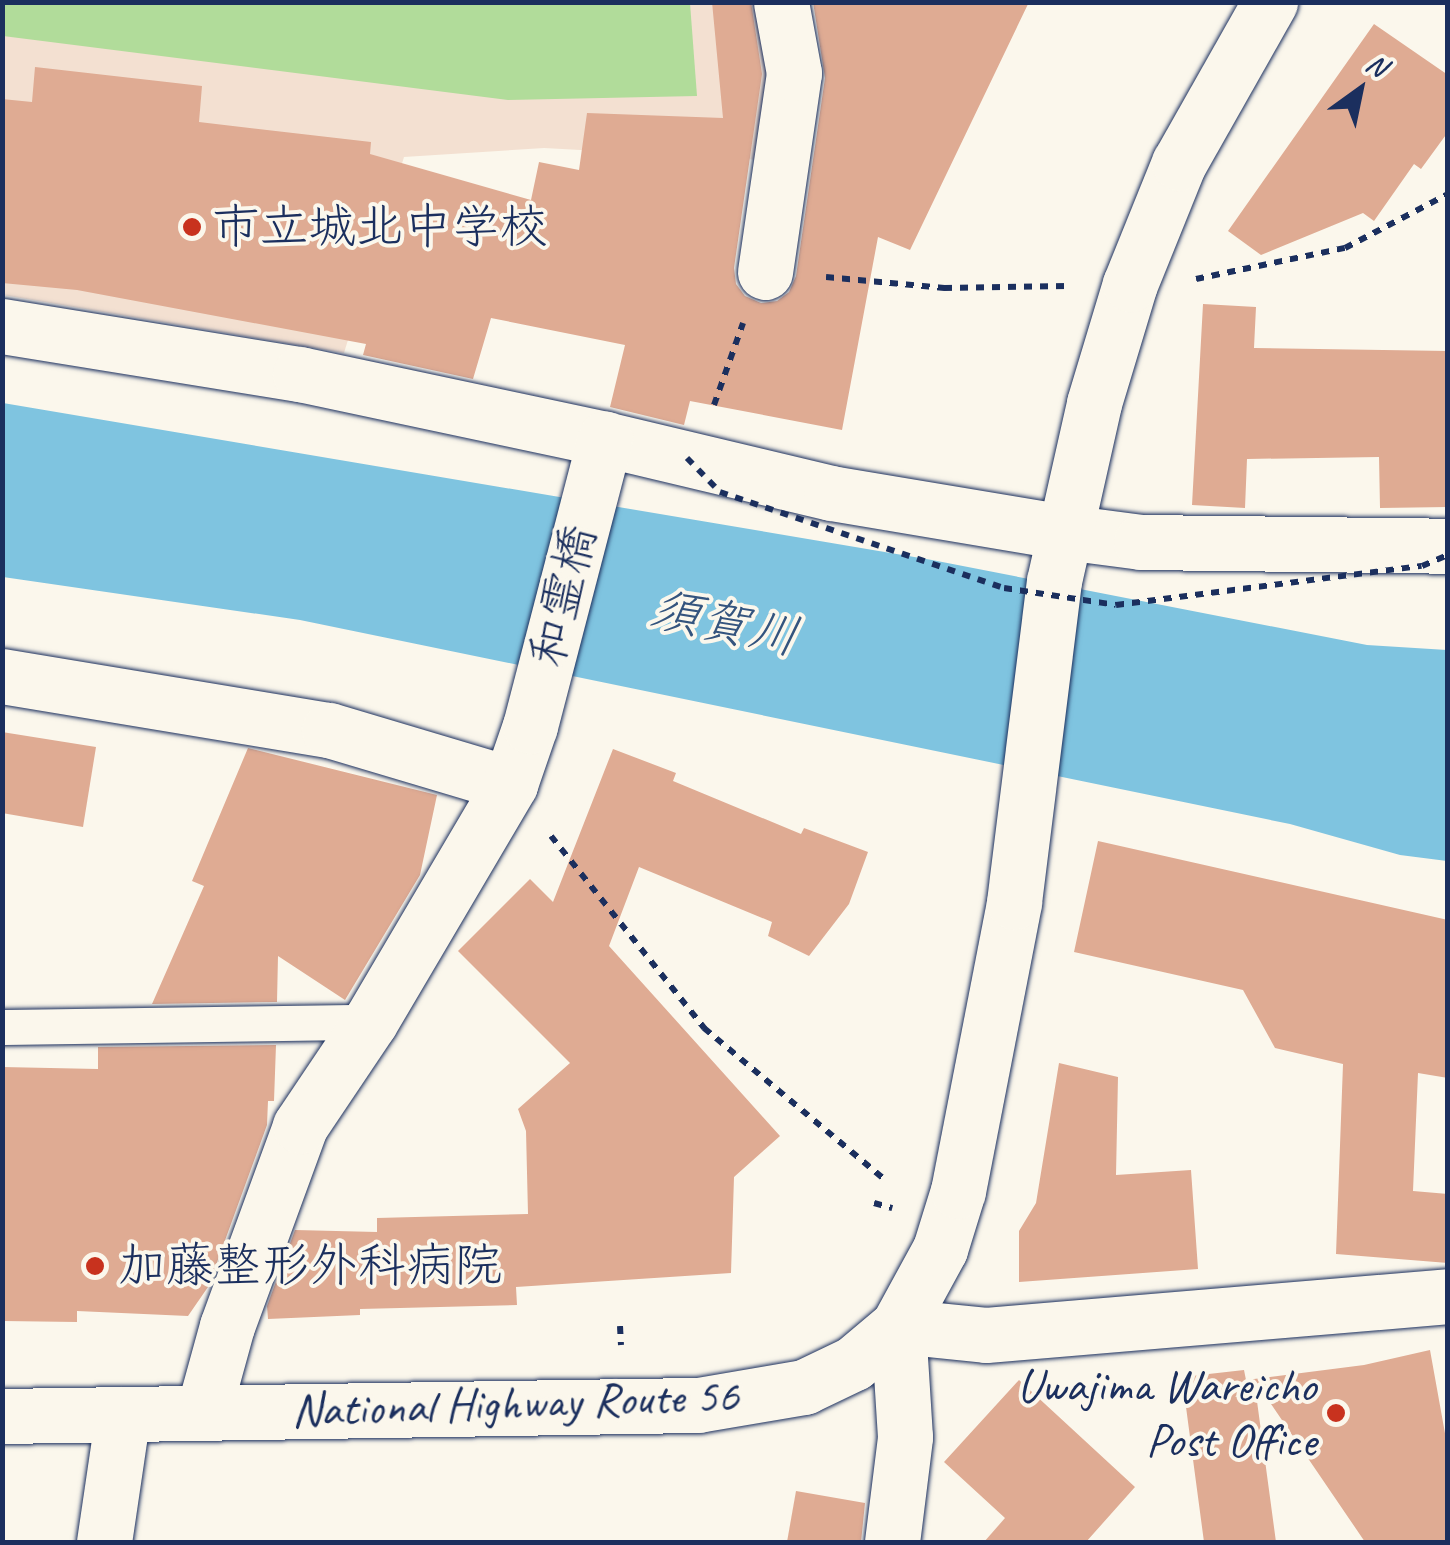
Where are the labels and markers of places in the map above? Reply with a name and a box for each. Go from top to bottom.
place label: 市立城北中学校 [212,198,548,256]
marker: 市立城北中学校 [181,216,203,238]
place label: 加藤整形外科病院 [118,1237,502,1295]
marker: 加藤整形外科病院 [82,1253,108,1279]
place label: Uwajima Wareicho Post Office [1017,1356,1316,1469]
marker: Uwajima Wareicho Post Office [1325,1402,1347,1424]

